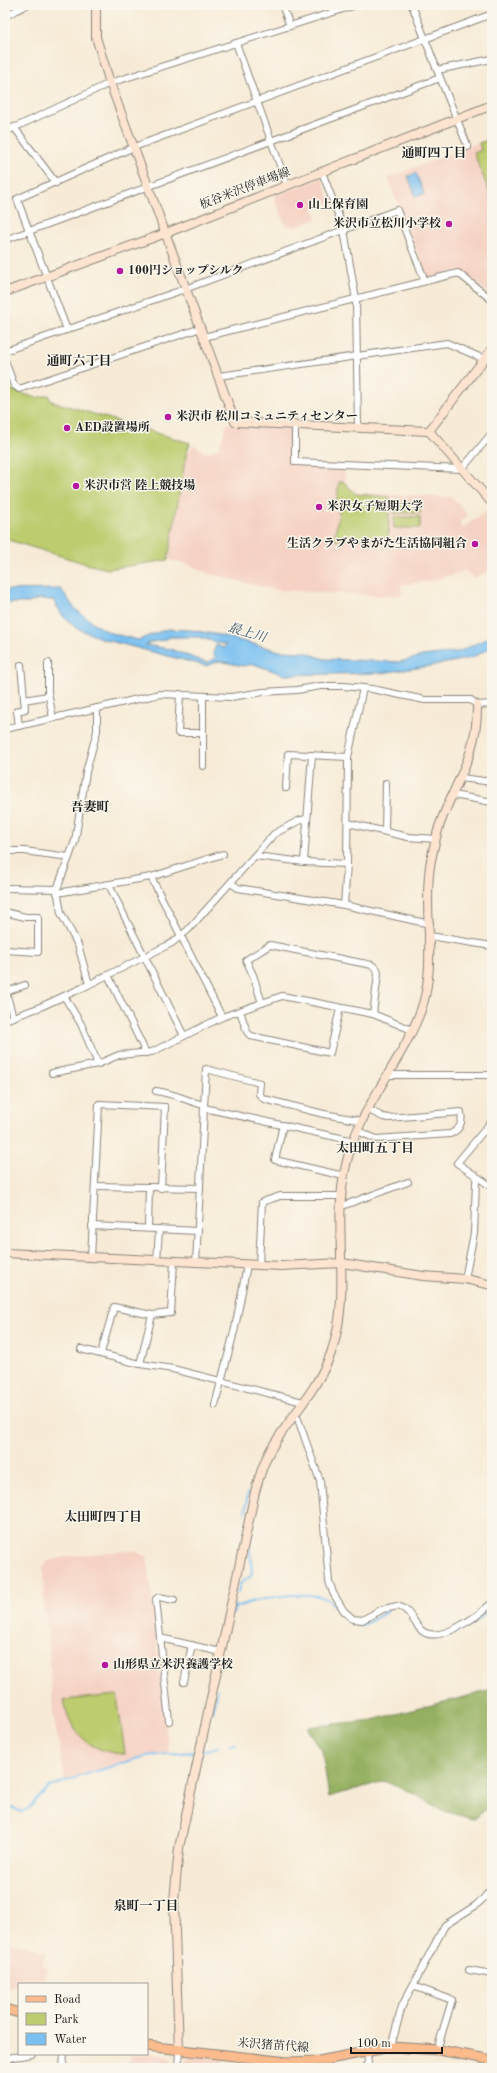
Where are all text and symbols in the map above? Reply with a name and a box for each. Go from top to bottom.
district label: 通町四丁目 [401,145,467,160]
street label: 板谷米沢停車場線 [197,164,292,212]
place label: 山上保育園 [308,197,368,211]
marker: 山上保育園 [295,200,305,210]
place label: 米沢市立松川小学校 [333,216,441,230]
marker: 米沢市立松川小学校 [444,219,454,229]
place label: 100円ショップシルク [128,264,244,277]
marker: 100円ショップシルク [115,266,125,276]
district label: 通町六丁目 [46,353,112,368]
place label: 米沢市 松川コミュニティセンター [176,409,358,423]
marker: 米沢市 松川コミュニティセンター [163,412,173,422]
place label: AED設置場所 [75,420,150,434]
marker: AED設置場所 [62,423,72,433]
place label: 米沢市営 陸上競技場 [84,478,195,492]
marker: 米沢市営 陸上競技場 [71,481,81,491]
place label: 米沢女子短期大学 [327,499,423,513]
marker: 米沢女子短期大学 [314,502,324,512]
place label: 生活クラブやまがた生活協同組合 [287,536,467,550]
marker: 生活クラブやまがた生活協同組合 [470,539,480,549]
water label: 最上川 [226,620,270,645]
district label: 吾妻町 [70,799,110,814]
district label: 太田町五丁目 [336,1140,414,1155]
district label: 太田町四丁目 [64,1509,142,1524]
place label: 山形県立米沢養護学校 [113,1657,233,1671]
marker: 山形県立米沢養護学校 [100,1660,110,1670]
district label: 泉町一丁目 [113,1898,179,1913]
legend [18,1983,148,2055]
text: Road [54,1994,81,2006]
text: Park [54,2014,79,2026]
scale bar [351,2029,442,2055]
text: Water [54,2034,87,2046]
street label: 米沢猪苗代線 [237,2036,309,2054]
text: 100 m [357,2038,391,2050]

